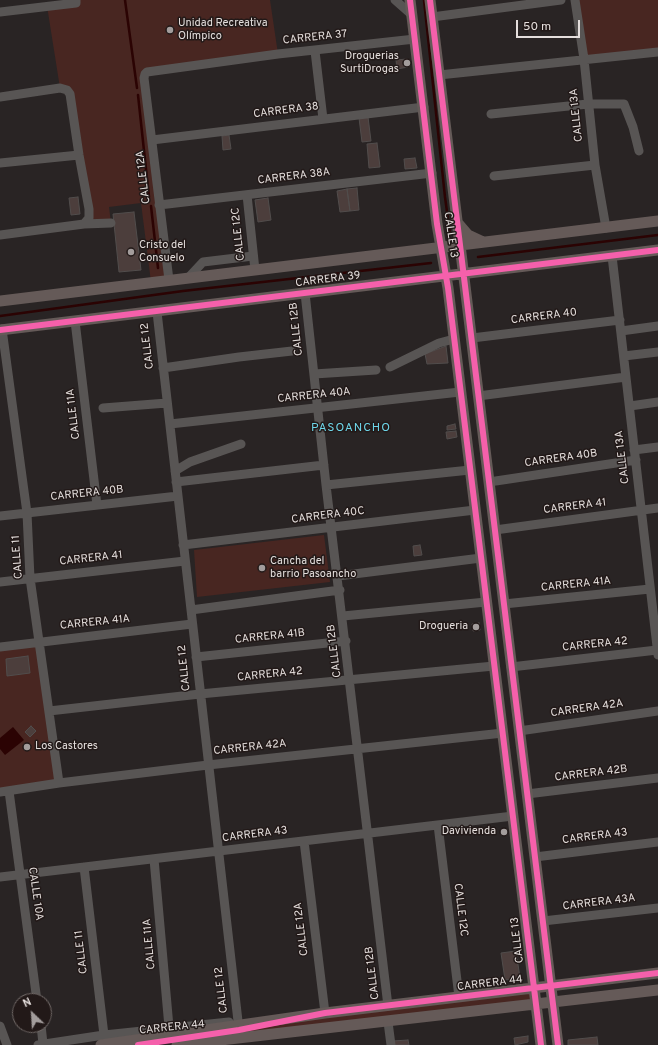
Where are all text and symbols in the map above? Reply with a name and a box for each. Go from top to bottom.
scale bar [518,12,582,38]
place label: Unidad Recreativa Olímpico [178,17,268,43]
text: 50 m [523,19,551,35]
marker: Unidad Recreativa Olímpico [165,25,175,35]
street label: CARRERA 37 [282,28,348,48]
place label: Droguerias SurtiDrogas [340,50,399,76]
marker: Droguerias SurtiDrogas [402,58,412,68]
street label: CALLE 13A [568,88,586,142]
street label: CARRERA 38 [253,100,319,122]
street label: CALLE 12A [134,149,154,205]
street label: CARRERA 38A [257,166,331,188]
street label: CALLE 12C [230,207,248,261]
street label: CALLE 13 [440,211,460,259]
place label: Cristo del Consuelo [139,239,186,265]
marker: Cristo del Consuelo [126,247,136,257]
street label: CARRERA 39 [295,269,361,291]
street label: CALLE 12B [288,302,306,356]
street label: CARRERA 40 [510,306,578,328]
street label: CALLE 12 [139,322,157,370]
street label: CARRERA 40A [277,386,351,406]
street label: CALLE 11A [64,388,84,440]
district label: PASOANCHO [311,422,391,436]
street label: CALLE 13A [613,430,633,484]
street label: CARRERA 40B [524,447,598,471]
street label: CARRERA 40B [50,484,124,504]
street label: CARRERA 41 [543,497,607,517]
street label: CARRERA 40C [291,505,365,527]
street label: CALLE 11 [10,535,26,579]
street label: CARRERA 41 [59,549,123,569]
place label: Cancha del barrio Pasoancho [270,555,356,581]
marker: Cancha del barrio Pasoancho [257,563,267,573]
street label: CARRERA 41A [540,575,612,595]
street label: CARRERA 41A [59,613,131,633]
place label: Drogueria [419,620,468,634]
marker: Drogueria [471,622,481,632]
street label: CALLE 12B [325,624,345,678]
street label: CARRERA 41B [234,627,306,647]
street label: CARRERA 42 [562,635,628,655]
street label: CALLE 12 [176,644,194,692]
street label: CARRERA 42 [237,665,303,685]
street label: CARRERA 42A [550,697,624,721]
street label: CARRERA 42A [213,738,287,758]
place label: Los Castores [35,740,98,754]
marker: Los Castores [22,742,32,752]
street label: CARRERA 42B [554,763,628,785]
street label: CARRERA 43 [222,824,288,846]
place label: Davivienda [442,825,496,839]
street label: CARRERA 43 [562,826,628,848]
marker: Davivienda [499,827,509,837]
street label: CALLE 10A [25,866,45,922]
street label: CALLE 12C [450,883,470,937]
street label: CARRERA 43A [562,892,636,914]
street label: CALLE 12A [292,901,312,957]
street label: CALLE 13 [509,916,527,964]
street label: CALLE 11A [141,918,159,970]
street label: CALLE 11 [73,929,91,975]
street label: CALLE 12B [363,946,383,1000]
street label: CALLE 12 [213,966,231,1014]
street label: CARRERA 44 [456,973,524,995]
north arrow [12,993,52,1033]
text: N [21,995,34,1011]
street label: CARRERA 44 [138,1018,206,1038]

